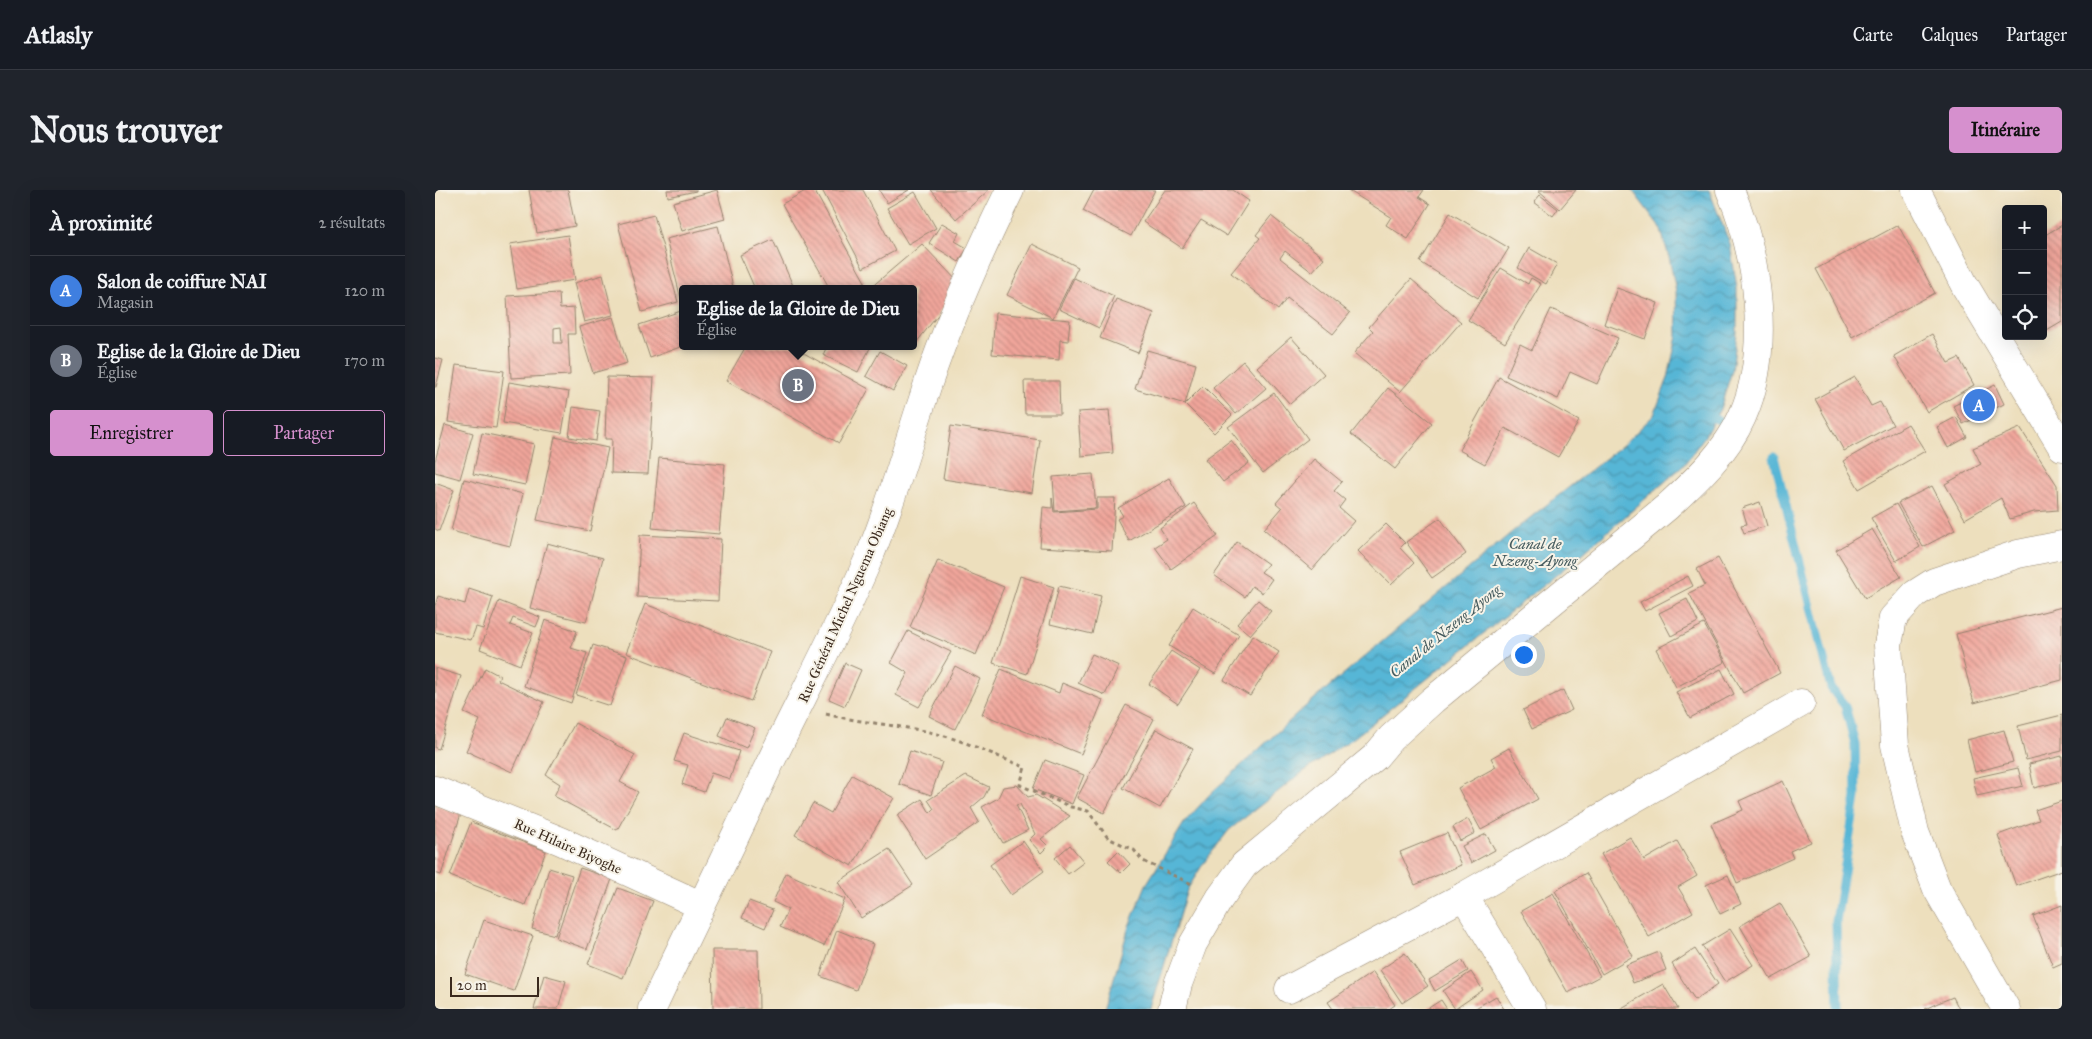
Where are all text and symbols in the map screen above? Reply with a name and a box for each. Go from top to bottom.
text: Atlasly [25,20,92,50]
text: Carte [1853,24,1893,46]
text: Calques [1921,24,1978,46]
text: Partager [2006,24,2067,46]
button: Itinéraire [1949,107,2062,153]
text: Nous trouver [30,109,222,152]
map controls [2002,205,2047,340]
button: + [2002,205,2047,250]
text: À proximité [50,210,152,236]
text: 2 résultats [319,213,385,232]
button: − [2002,250,2047,295]
text: Salon de coiffure NAI [97,270,267,293]
text: A [61,281,71,300]
text: 120 m [345,281,385,300]
popup [679,285,917,350]
text: Magasin [97,293,153,312]
button: locate [2002,295,2047,340]
text: Eglise de la Gloire de Dieu [696,297,900,320]
text: Église [696,320,737,339]
text: Eglise de la Gloire de Dieu [97,340,300,363]
text: B [61,351,71,370]
text: 170 m [344,351,385,370]
text: Église [97,363,137,382]
pin: B [782,366,814,404]
pin: A [1963,386,1995,424]
button: Enregistrer [50,410,213,456]
button: Partager [223,410,385,456]
street label: Rue Général Michel Nguema Obiang [795,505,896,705]
water label: Canal de Nzeng-Ayong [1492,535,1578,570]
water label: Canal de Nzeng Ayong [1386,580,1505,681]
your location [1511,642,1537,668]
street label: Rue Hilaire Biyoghe [511,815,624,878]
scale bar [450,974,539,997]
text: 20 m [457,977,487,994]

